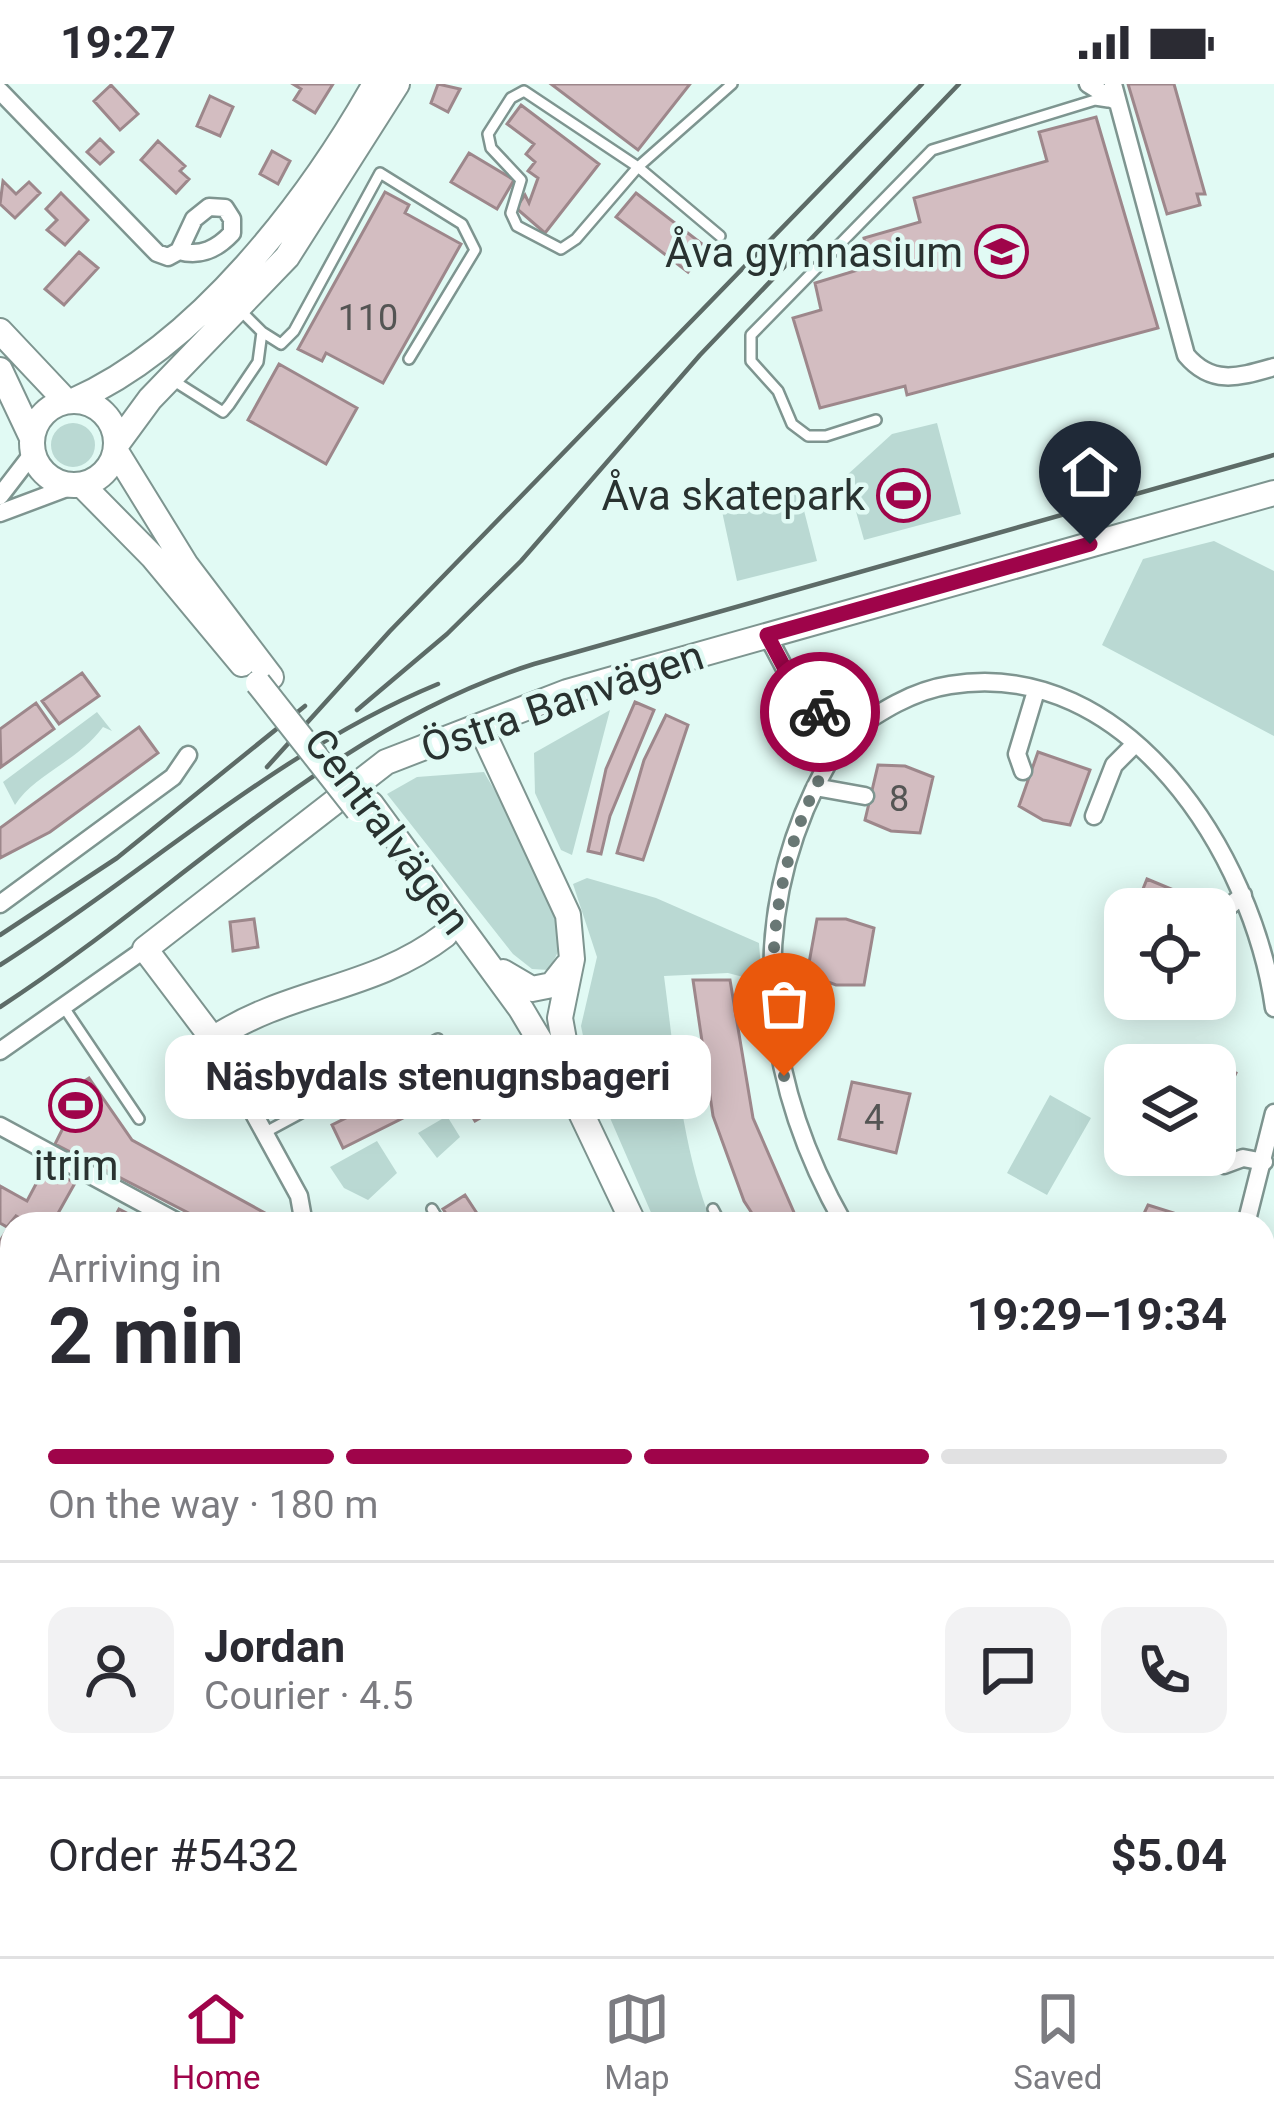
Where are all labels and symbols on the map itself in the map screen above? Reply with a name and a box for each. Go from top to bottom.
school or university icon: Åva gymnasium [974,224,1030,280]
place label: Åva gymnasium [665,226,963,277]
house number: 110 [338,297,398,339]
pin [1039,421,1141,544]
sports icon: Åva skatepark [876,467,932,523]
place label: Åva skatepark [602,469,866,520]
street label: Östra Banvägen [415,630,710,773]
courier [760,652,880,772]
street label: Centralvägen [294,719,481,944]
house number: 8 [889,778,909,820]
pin [733,953,835,1076]
callout: Näsbydals stenugnsbageri [166,1034,712,1118]
sports icon: itrim [48,1078,104,1134]
house number: 4 [864,1097,884,1139]
place label: itrim [33,1141,119,1190]

